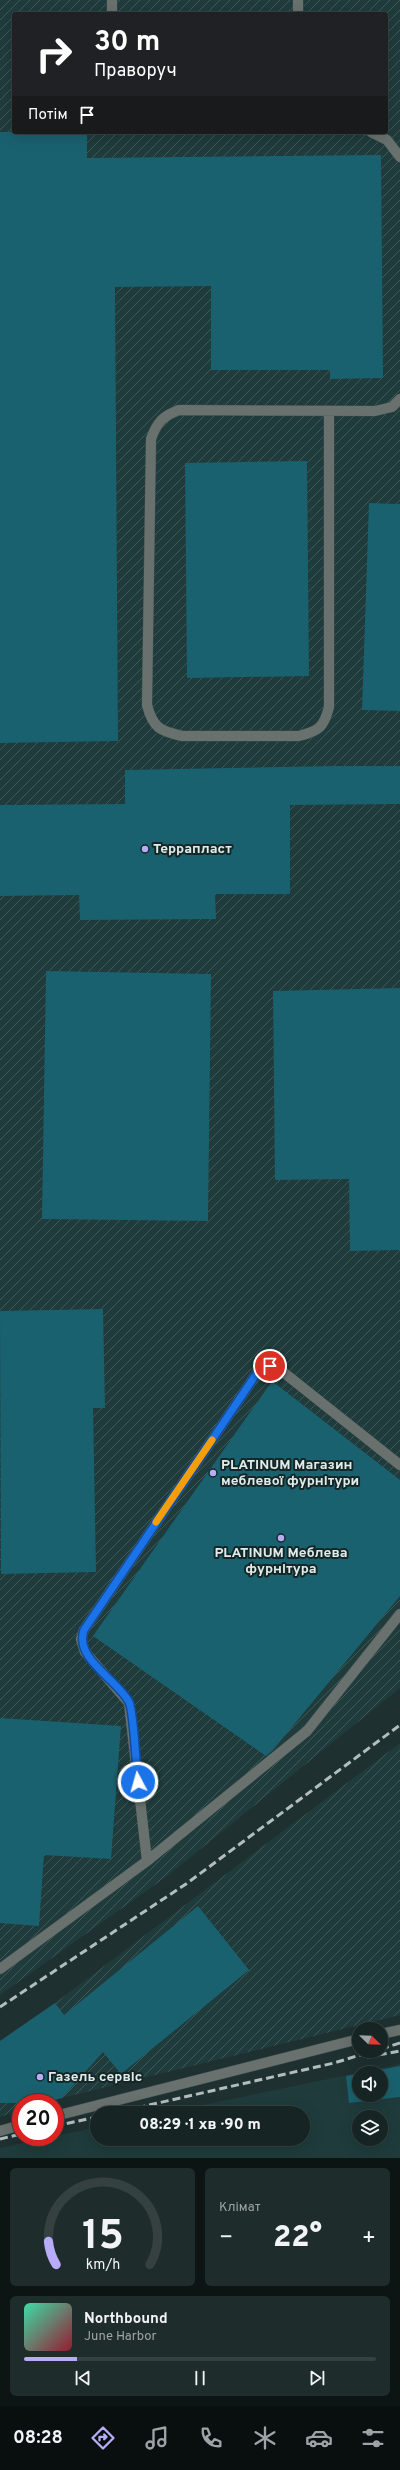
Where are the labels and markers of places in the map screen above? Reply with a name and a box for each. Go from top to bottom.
place label: Террапласт [153,841,232,858]
marker: Террапласт [140,844,150,854]
pin [253,1349,287,1383]
place label: PLATINUM Магазин меблевої фурнітури [221,1457,359,1490]
marker: PLATINUM Магазин меблевої фурнітури [208,1468,218,1478]
marker: PLATINUM Меблева фурнітура [276,1533,286,1543]
place label: PLATINUM Меблева фурнітура [214,1545,348,1578]
place label: Газель сервіс [48,2069,142,2086]
marker: Газель сервіс [35,2072,45,2082]

